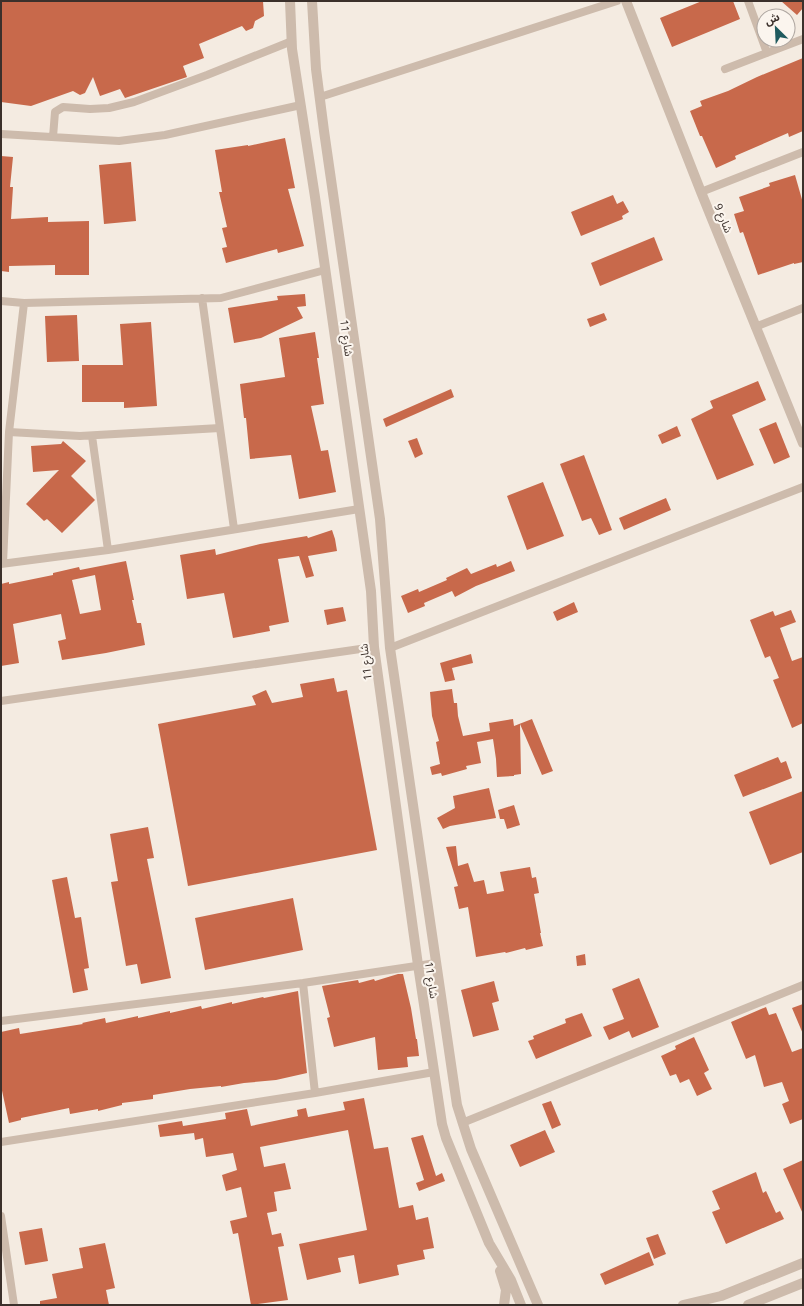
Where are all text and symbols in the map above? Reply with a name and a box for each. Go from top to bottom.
north arrow [756,8,796,48]
text: ش [762,8,782,28]
street label: شارع 9 [710,201,737,236]
street label: شارع 11 [336,319,357,358]
street label: شارع 11 [355,642,376,681]
street label: شارع 11 [421,961,442,1000]

